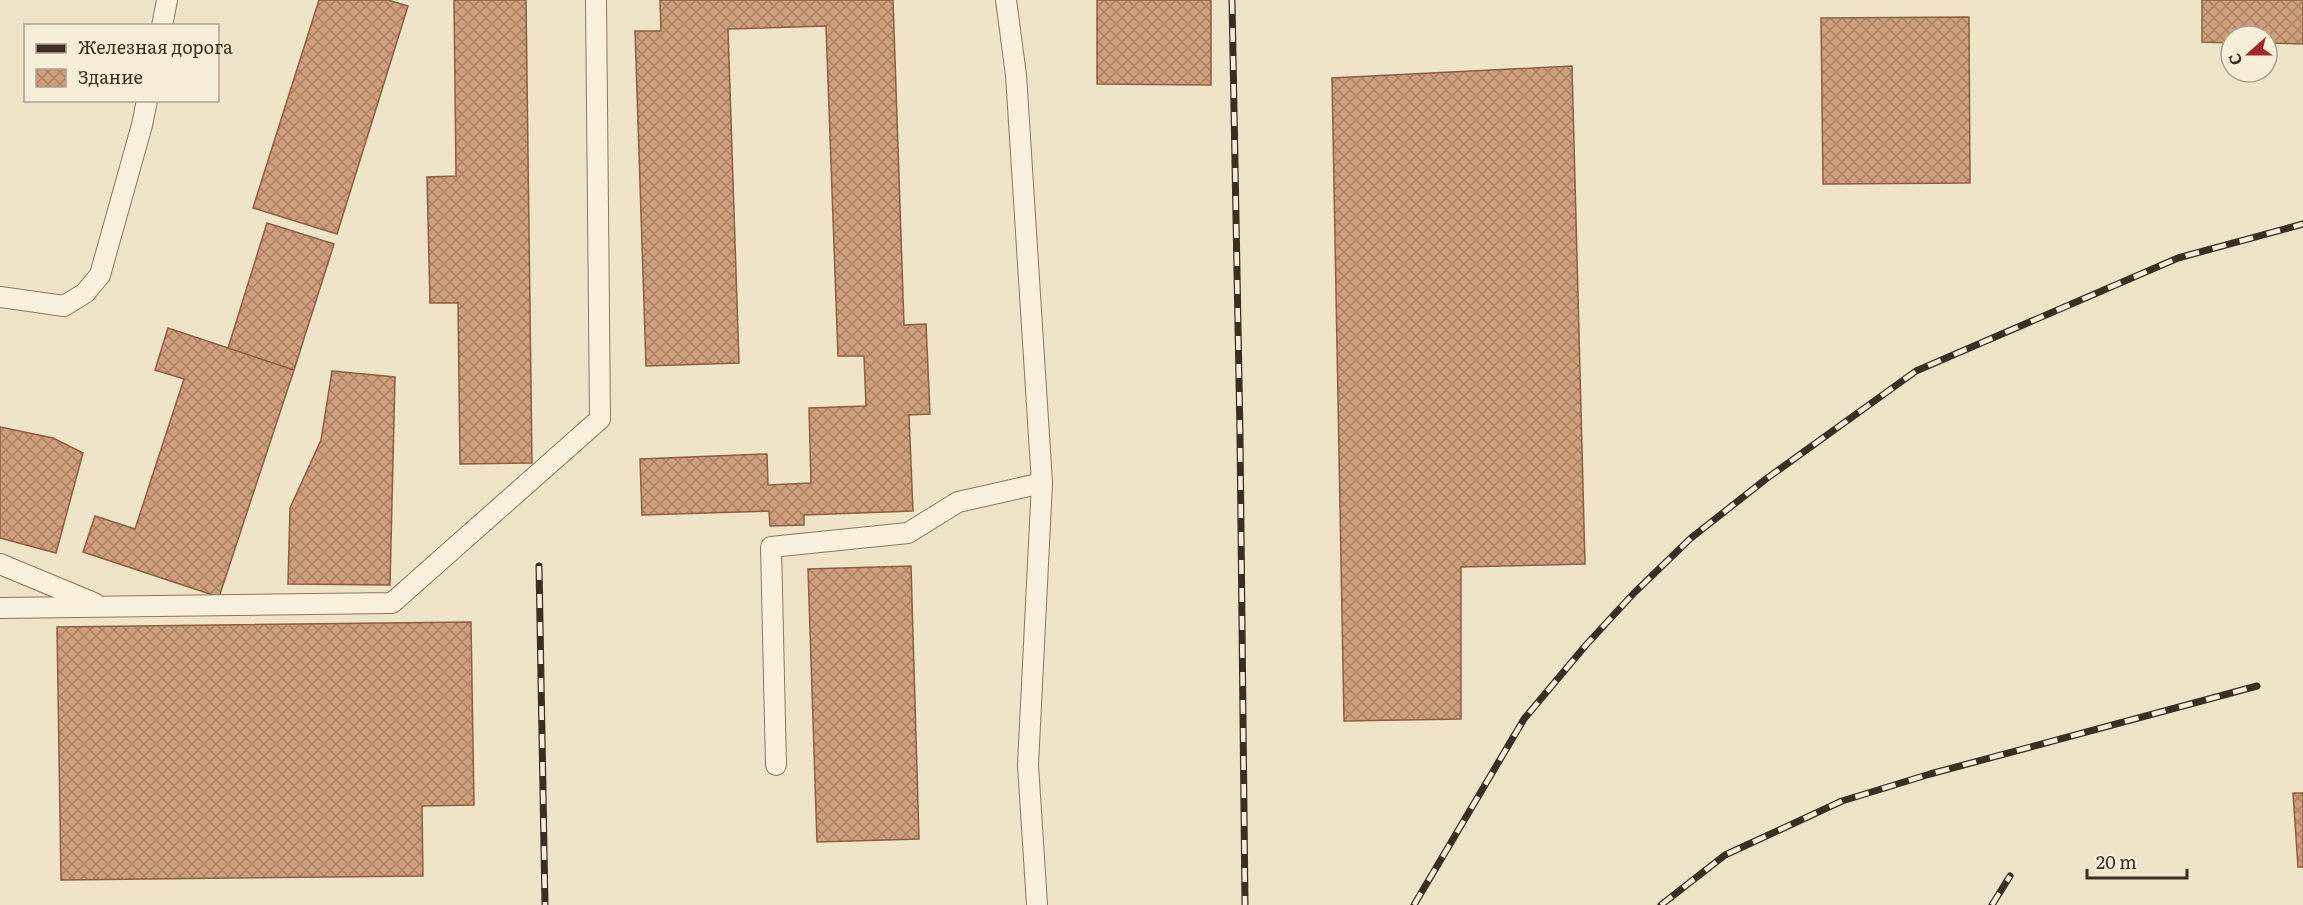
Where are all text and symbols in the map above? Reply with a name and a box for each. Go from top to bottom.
legend [24,24,219,102]
north arrow [2219,24,2279,84]
text: Железная дорога [78,33,233,60]
text: С [2221,50,2247,69]
text: Здание [78,63,143,90]
scale bar [2087,842,2188,880]
text: 20 m [2096,848,2137,875]

